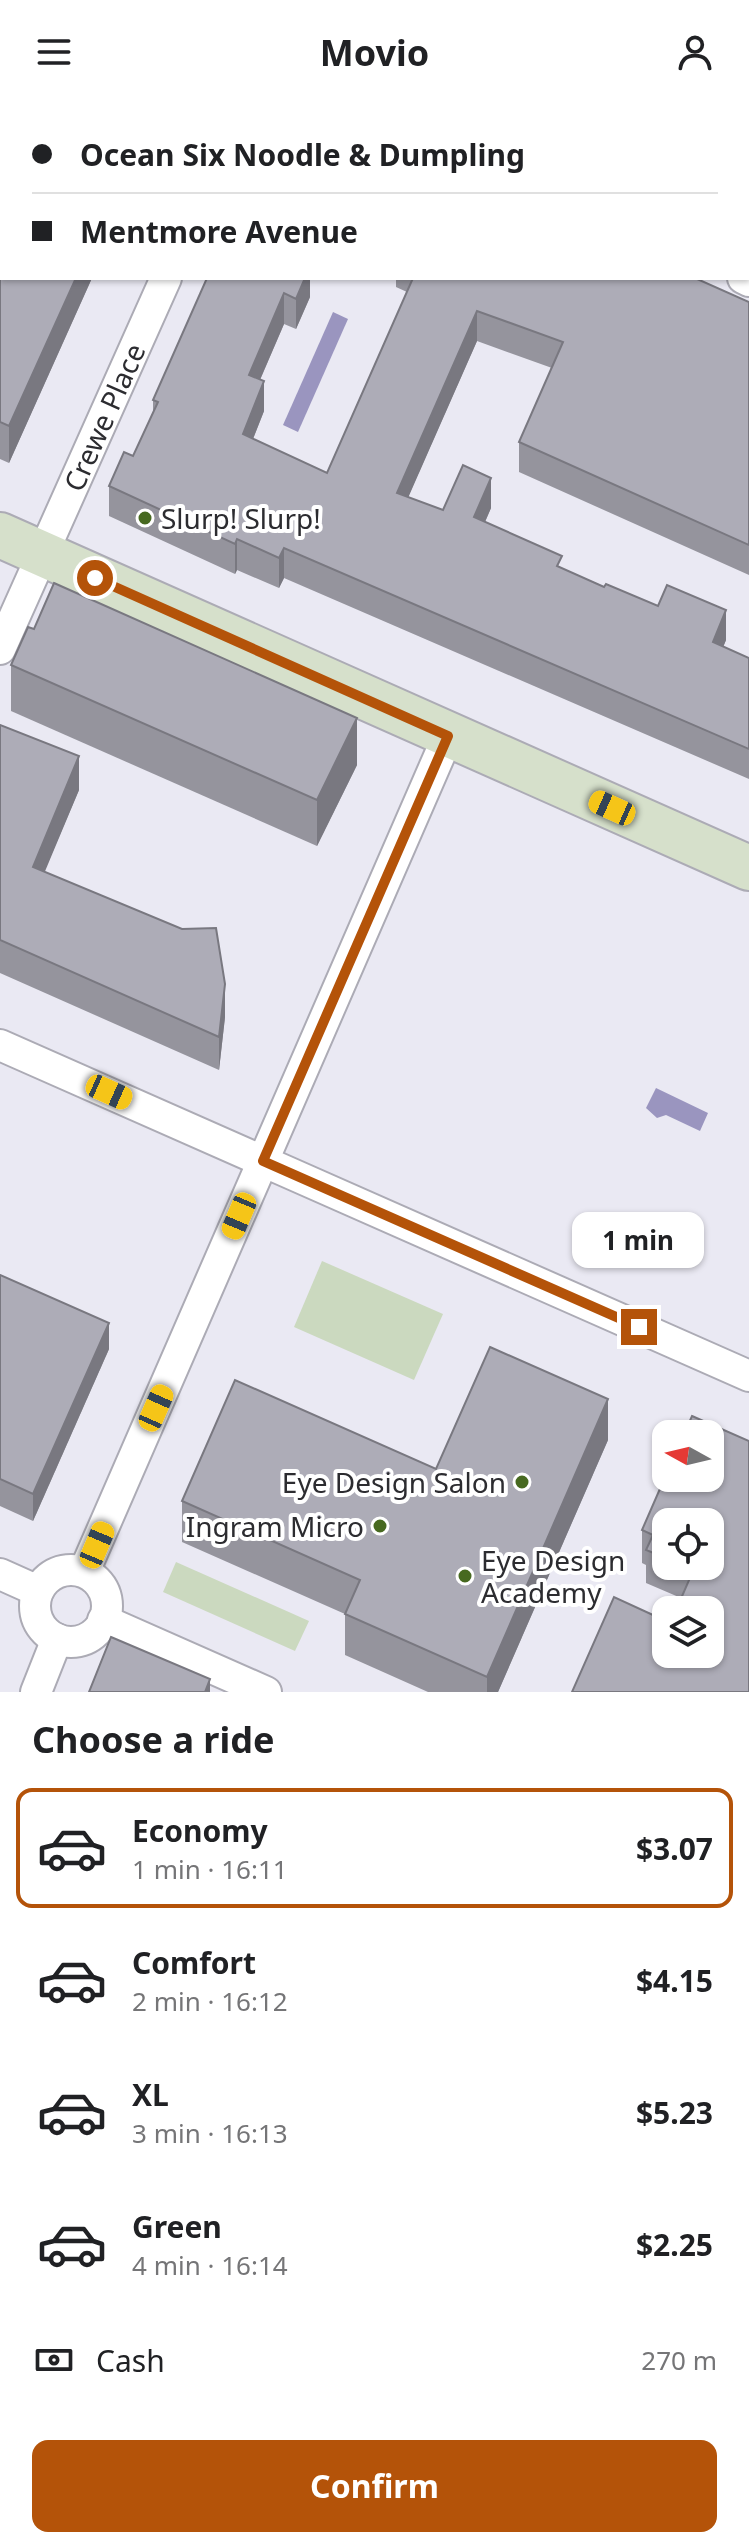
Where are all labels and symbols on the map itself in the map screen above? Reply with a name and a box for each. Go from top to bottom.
street label: Crewe Place [54,337,153,497]
place label: Slurp! Slurp! [161,499,321,537]
marker: Slurp! Slurp! [136,509,154,527]
route start [77,560,113,596]
car [585,787,639,829]
car [82,1071,136,1113]
car [219,1189,259,1243]
callout: 1 min [573,1211,705,1267]
route end [621,1309,657,1345]
car [135,1381,177,1435]
north arrow [652,1420,724,1492]
place label: Eye Design Salon [282,1463,506,1501]
marker: Eye Design Salon [513,1473,531,1491]
place label: Ingram Micro [186,1507,364,1545]
marker: Ingram Micro [371,1517,389,1535]
car [77,1518,117,1572]
place label: Eye Design Academy [481,1541,625,1611]
marker: Eye Design Academy [456,1567,474,1585]

